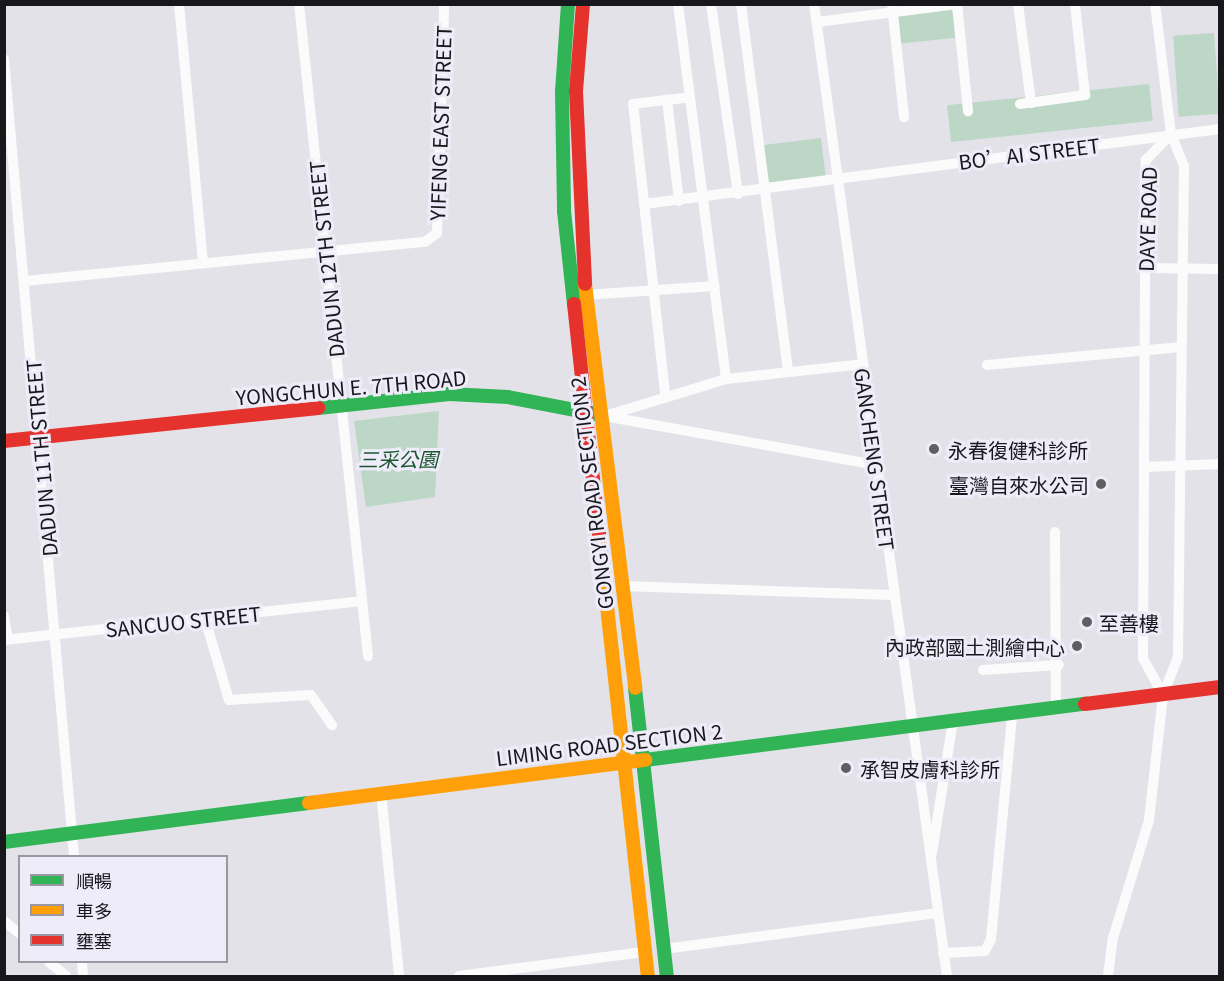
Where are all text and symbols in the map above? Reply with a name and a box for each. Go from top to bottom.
street label: YIFENG EAST STREET [425,25,455,221]
street label: BO’AI STREET [957,132,1101,174]
street label: DADUN 12TH STREET [304,159,348,359]
street label: DAYE ROAD [1133,166,1161,272]
street label: DADUN 11TH STREET [20,359,62,557]
street label: YONGCHUN E. 7TH ROAD [235,365,467,409]
street label: GANCHENG STREET [850,366,900,552]
street label: GONGYI ROAD SECTION 2 [565,375,617,611]
place label: 永春復健科診所 [948,437,1088,461]
marker: 永春復健科診所 [925,440,943,458]
park label: 三采公園 [358,446,438,470]
place label: 臺灣自來水公司 [949,472,1089,496]
marker: 臺灣自來水公司 [1094,477,1108,491]
street label: SANCUO STREET [104,601,262,641]
place label: 至善樓 [1099,610,1159,634]
marker: 至善樓 [1080,615,1094,629]
place label: 內政部國土測繪中心 [885,634,1065,658]
marker: 內政部國土測繪中心 [1070,639,1084,653]
street label: LIMING ROAD SECTION 2 [494,718,724,770]
place label: 承智皮膚科診所 [860,756,1000,780]
marker: 承智皮膚科診所 [837,759,855,777]
legend [18,855,228,963]
text: 順暢 [76,867,112,893]
text: 車多 [76,897,112,923]
text: 壅塞 [76,927,112,953]

